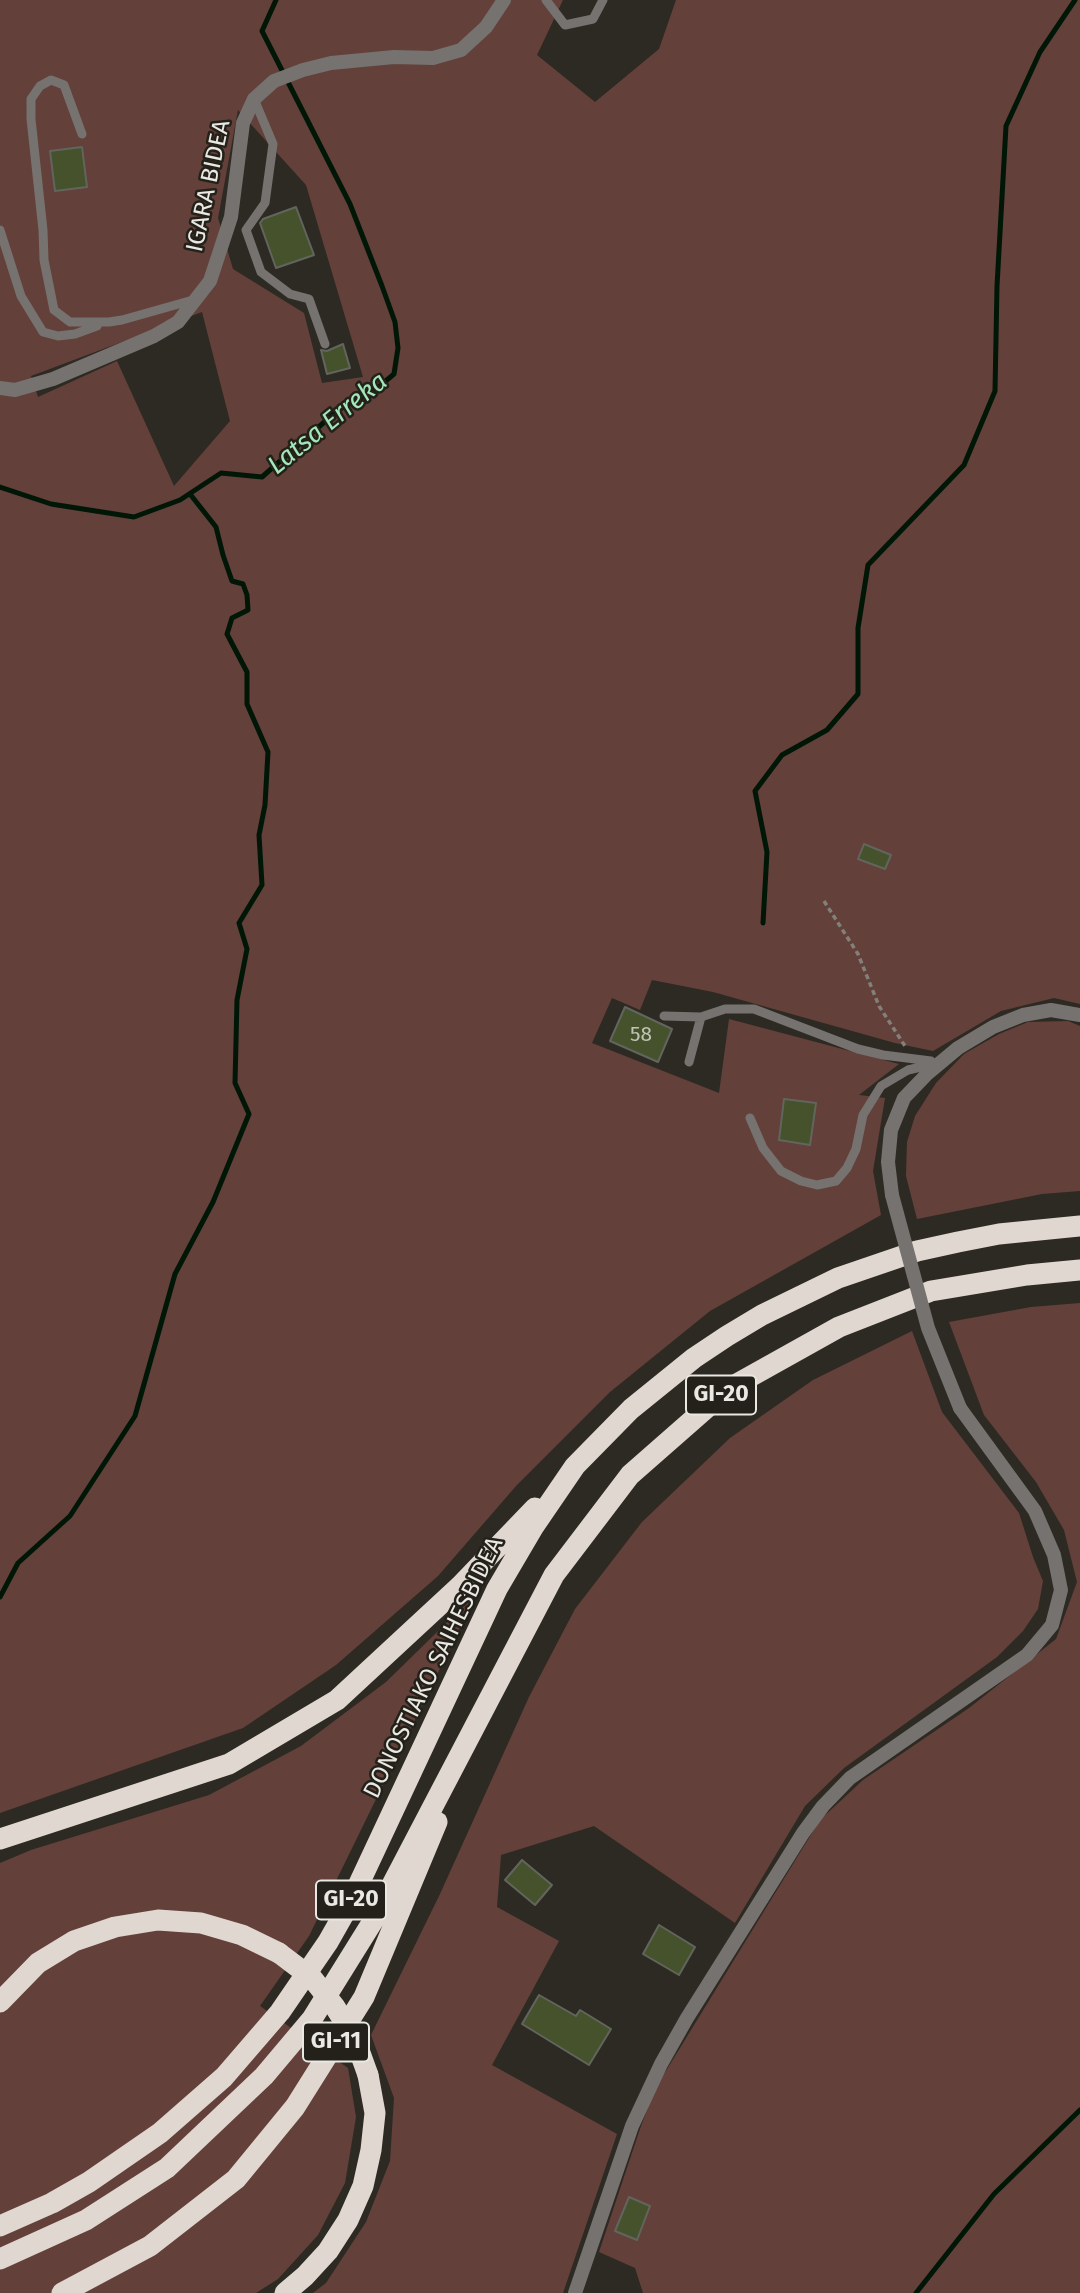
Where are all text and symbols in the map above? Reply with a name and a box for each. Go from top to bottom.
street label: IGARA BIDEA [181,117,237,255]
water label: Latsa Erreka [262,366,394,482]
house number: 58 [630,1022,652,1048]
road number: GI-20 [686,1376,756,1414]
street label: DONOSTIAKO SAIHESBIDEA [358,1533,510,1803]
road number: GI-20 [316,1881,386,1920]
road number: GI-11 [303,2022,369,2062]

